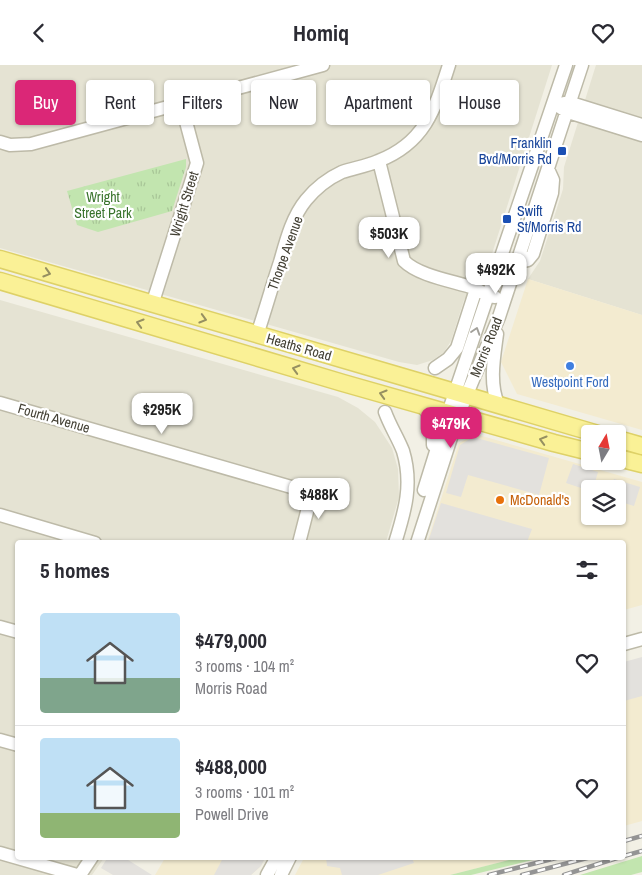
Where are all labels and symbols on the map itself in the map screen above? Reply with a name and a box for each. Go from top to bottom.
place label: Franklin Bvd/Morris Rd [479,134,552,168]
marker: Franklin Bvd/Morris Rd [556,145,568,157]
street label: Wright Street [166,169,202,239]
park label: Wright Street Park [74,188,132,222]
place label: Swift St/Morris Rd [517,202,581,236]
street label: Thorpe Avenue [263,213,307,293]
marker: Swift St/Morris Rd [501,213,513,225]
pin: $503K [354,217,424,259]
pin: $492K [461,253,531,295]
one-way arrow [42,267,50,277]
one-way arrow [198,313,207,324]
street label: Morris Road [466,314,506,380]
one-way arrow [136,318,145,328]
one-way arrow [470,328,480,336]
street label: Heaths Road [264,329,334,365]
marker: Westpoint Ford [564,360,576,372]
one-way arrow [292,364,300,374]
place label: Westpoint Ford [531,373,609,391]
one-way arrow [379,390,387,400]
pin: $295K [127,393,197,435]
street label: Fourth Avenue [16,399,92,437]
pin: $479K [416,407,486,449]
north arrow [581,425,626,470]
one-way arrow [539,436,547,446]
pin: $488K [284,477,354,520]
place label: McDonald's [510,491,570,509]
marker: McDonald's [494,494,506,506]

